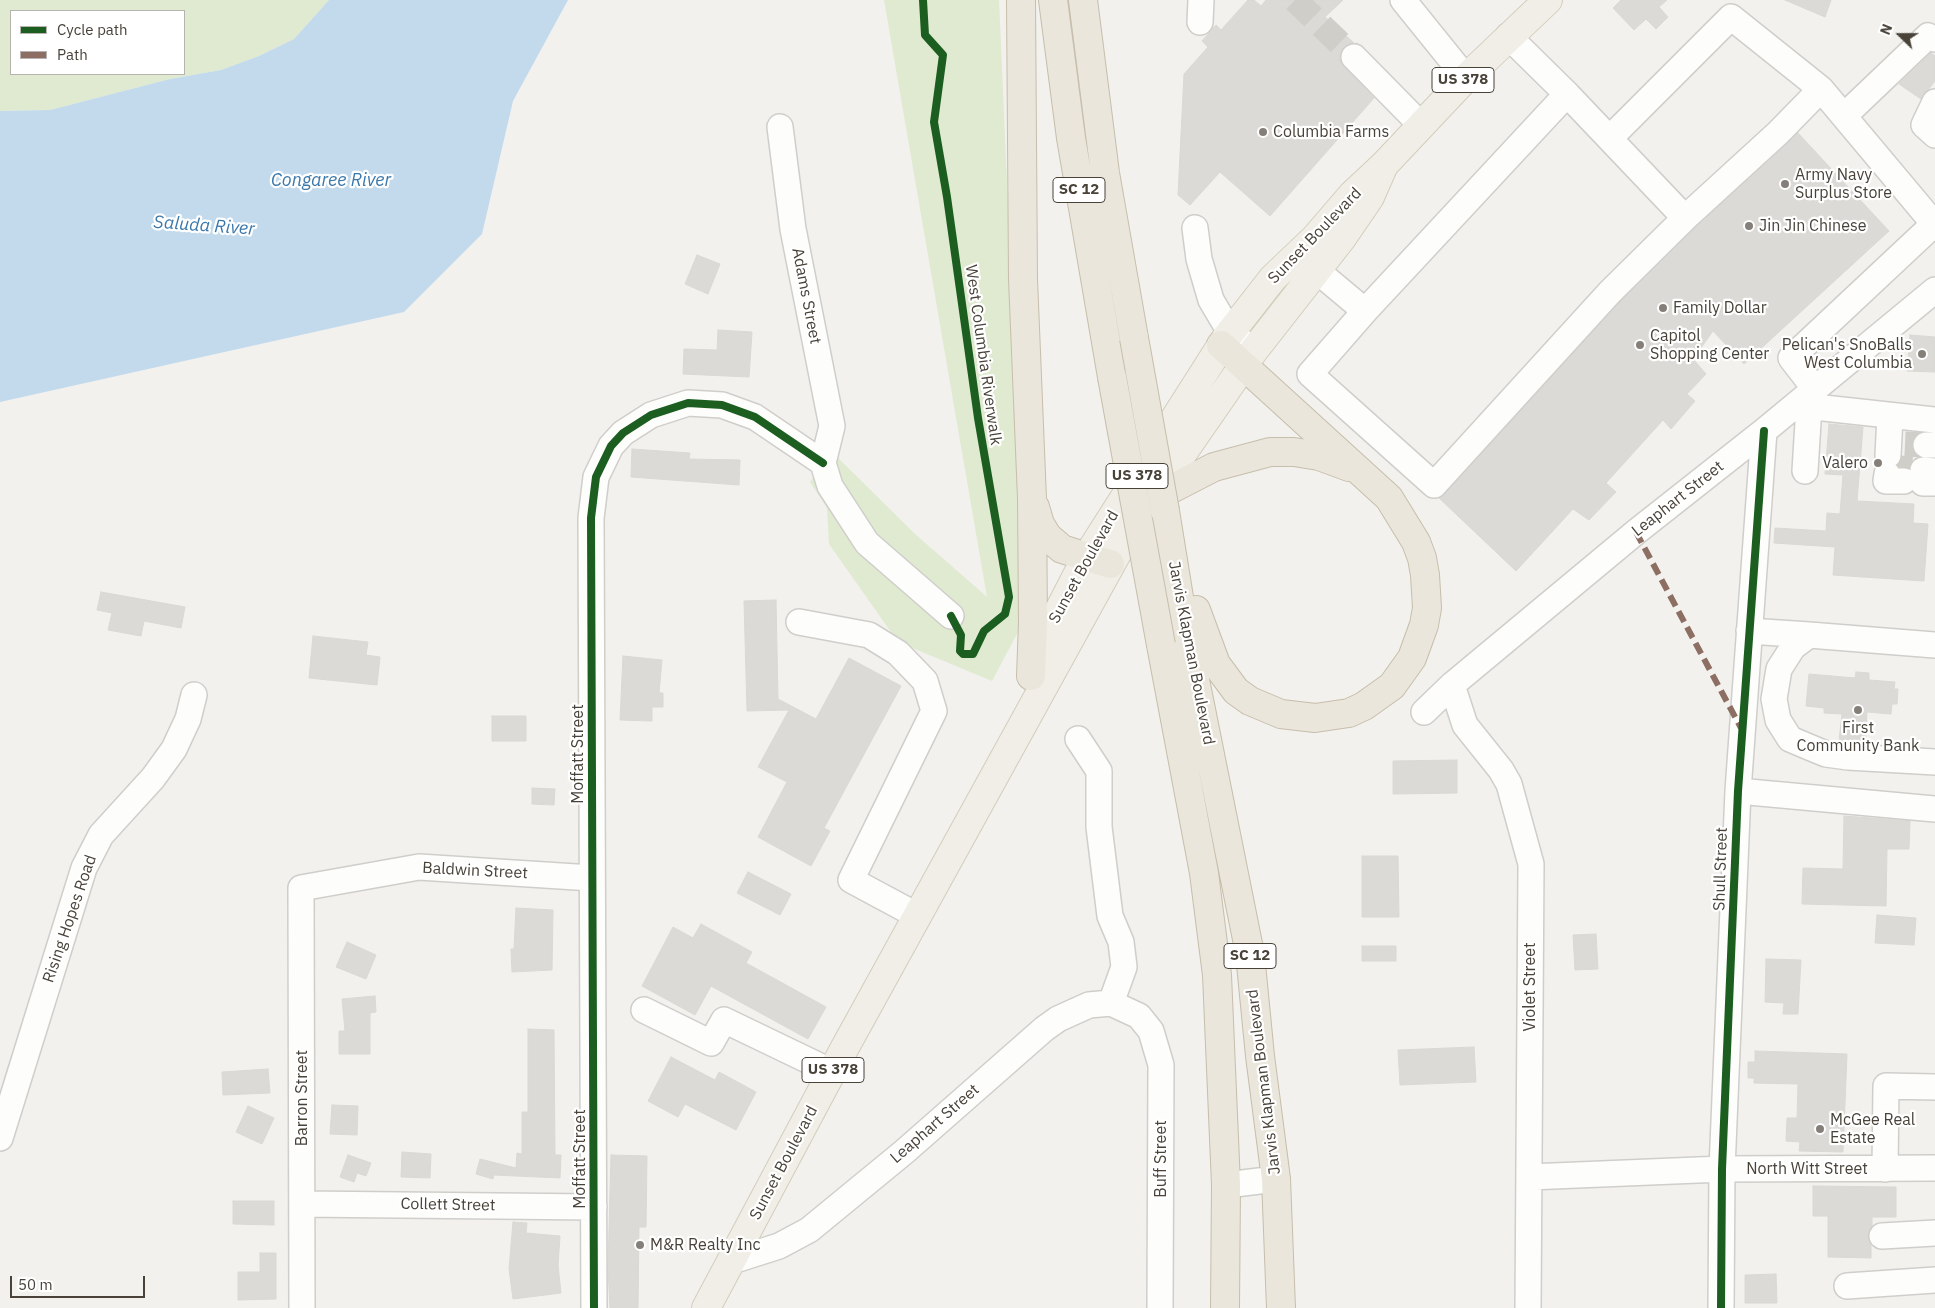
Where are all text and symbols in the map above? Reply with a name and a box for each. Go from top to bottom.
legend [10,10,185,75]
north arrow [1875,10,1925,60]
text: Cycle path [57,20,128,39]
text: N [1876,21,1896,37]
text: Path [57,45,88,64]
road number: US 378 [1432,68,1494,92]
place label: Columbia Farms [1273,122,1389,142]
marker: Columbia Farms [1257,126,1269,138]
place label: Army Navy Surplus Store [1795,165,1892,203]
water label: Congaree River [271,170,391,192]
road number: SC 12 [1053,178,1105,202]
marker: Army Navy Surplus Store [1779,178,1791,190]
street label: Sunset Boulevard [1264,184,1366,288]
water label: Saluda River [153,212,255,240]
place label: Jin Jin Chinese [1759,216,1867,236]
marker: Jin Jin Chinese [1743,220,1755,232]
street label: Adams Street [787,246,825,346]
street label: West Columbia Riverwalk [961,264,1005,446]
place label: Family Dollar [1673,298,1767,318]
marker: Family Dollar [1657,302,1669,314]
place label: Capitol Shopping Center [1650,326,1769,364]
place label: Pelican's SnoBalls West Columbia [1782,335,1912,373]
marker: Capitol Shopping Center [1634,339,1646,351]
marker: Pelican's SnoBalls West Columbia [1916,348,1928,360]
place label: Valero [1822,453,1868,473]
street label: Leaphart Street [1628,457,1728,541]
marker: Valero [1872,457,1884,469]
road number: US 378 [1106,464,1168,488]
street label: Sunset Boulevard [1045,507,1123,627]
street label: Jarvis Klapman Boulevard [1164,560,1218,746]
street label: Moffatt Street [568,704,588,804]
marker: First Community Bank [1852,704,1864,716]
place label: First Community Bank [1797,718,1919,756]
street label: Shull Street [1710,827,1732,911]
street label: Rising Hopes Road [39,853,101,985]
street label: Baldwin Street [422,859,528,883]
street label: Violet Street [1520,942,1540,1032]
road number: SC 12 [1224,944,1276,968]
street label: Jarvis Klapman Boulevard [1243,988,1285,1176]
street label: Barron Street [292,1050,312,1146]
road number: US 378 [802,1058,864,1082]
street label: Leaphart Street [887,1080,983,1168]
street label: Sunset Boulevard [746,1103,822,1223]
street label: Moffatt Street [570,1109,590,1209]
place label: McGee Real Estate [1830,1110,1915,1148]
street label: Buff Street [1151,1120,1171,1198]
marker: McGee Real Estate [1814,1123,1826,1135]
street label: North Witt Street [1746,1159,1868,1179]
street label: Collett Street [400,1195,496,1215]
place label: M&R Realty Inc [650,1235,761,1255]
marker: M&R Realty Inc [634,1239,646,1251]
scale bar [12,1266,148,1298]
text: 50 m [18,1275,53,1294]

